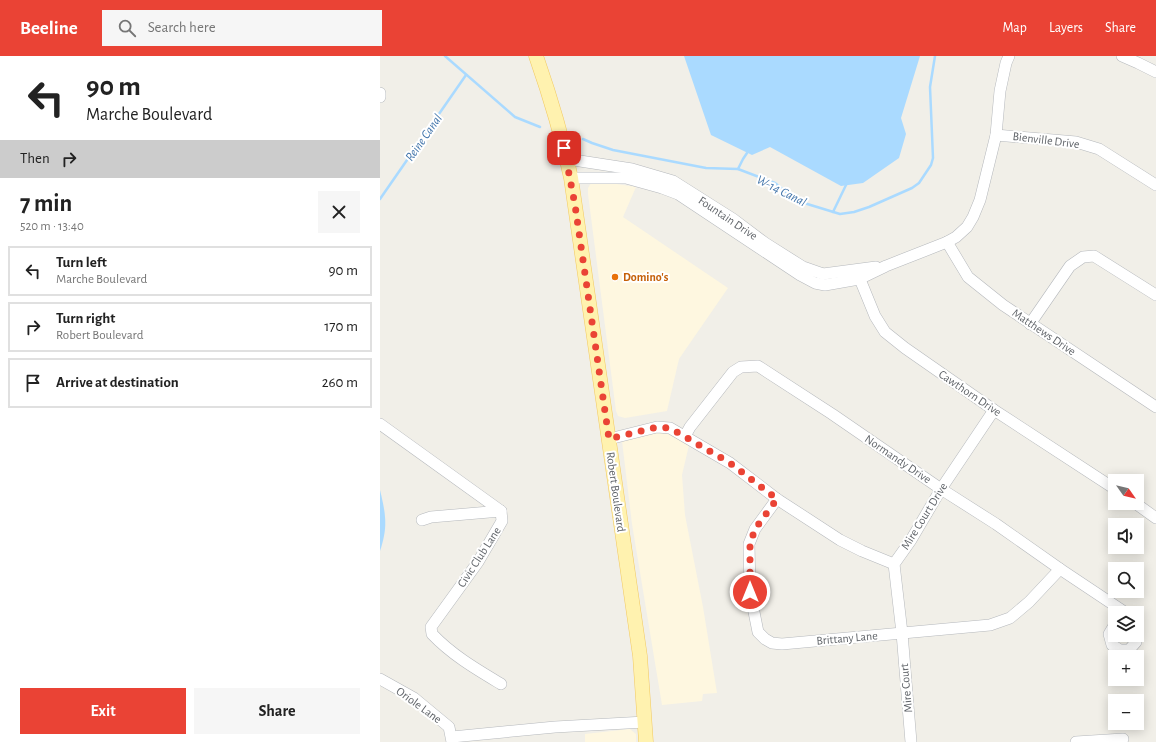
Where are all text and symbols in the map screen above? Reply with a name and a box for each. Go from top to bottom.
search box [102,10,382,46]
icon: search [116,17,138,39]
text: Beeline [20,19,78,38]
text: Search here [148,20,216,35]
text: Map [1002,21,1027,35]
text: Layers [1049,21,1083,35]
text: Share [1105,21,1136,35]
icon: left [20,72,72,124]
text: 90 m [86,73,141,101]
text: Marche Boulevard [86,106,212,124]
water label: Reine Canal [403,112,445,164]
street label: Bienville Drive [1012,130,1080,150]
pin [547,131,581,165]
icon: arrive [553,137,575,159]
icon: right [58,148,80,170]
text: Then [20,151,50,166]
water label: W-14 Canal [755,173,808,209]
button: close [318,191,360,233]
text: 7 min [20,192,72,216]
street label: Fountain Drive [696,194,760,242]
text: 520 m · 13:40 [20,220,84,233]
text: Turn left [56,255,107,270]
icon: left [22,260,44,282]
text: 90 m [329,263,358,278]
place label: Domino's [623,271,669,283]
marker: Domino's [610,272,620,282]
text: Marche Boulevard [56,273,147,286]
street label: Matthews Drive [1010,306,1078,358]
text: Turn right [56,311,115,326]
icon: right [22,316,44,338]
text: 170 m [324,319,358,334]
text: Robert Boulevard [56,329,143,342]
street label: Cawthorn Drive [937,368,1003,418]
icon: arrive [22,372,44,394]
text: Arrive at destination [56,375,179,390]
text: 260 m [322,375,358,390]
street label: Normandy Drive [862,432,933,486]
street label: Robert Boulevard [604,451,628,533]
north arrow [1108,474,1144,510]
map controls [1108,474,1144,730]
street label: Mire Court Drive [899,480,949,552]
button: sound [1108,518,1144,554]
street label: Civic Club Lane [455,525,503,589]
button: search [1108,562,1144,598]
position arrow [729,571,771,613]
button: layers [1108,606,1144,642]
street label: Brittany Lane [816,629,878,648]
button: + [1108,650,1144,686]
street label: Mire Court [898,663,914,713]
street label: Oriole Lane [394,685,444,725]
button: Exit [20,688,186,734]
button: Share [194,688,360,734]
button: − [1108,694,1144,730]

